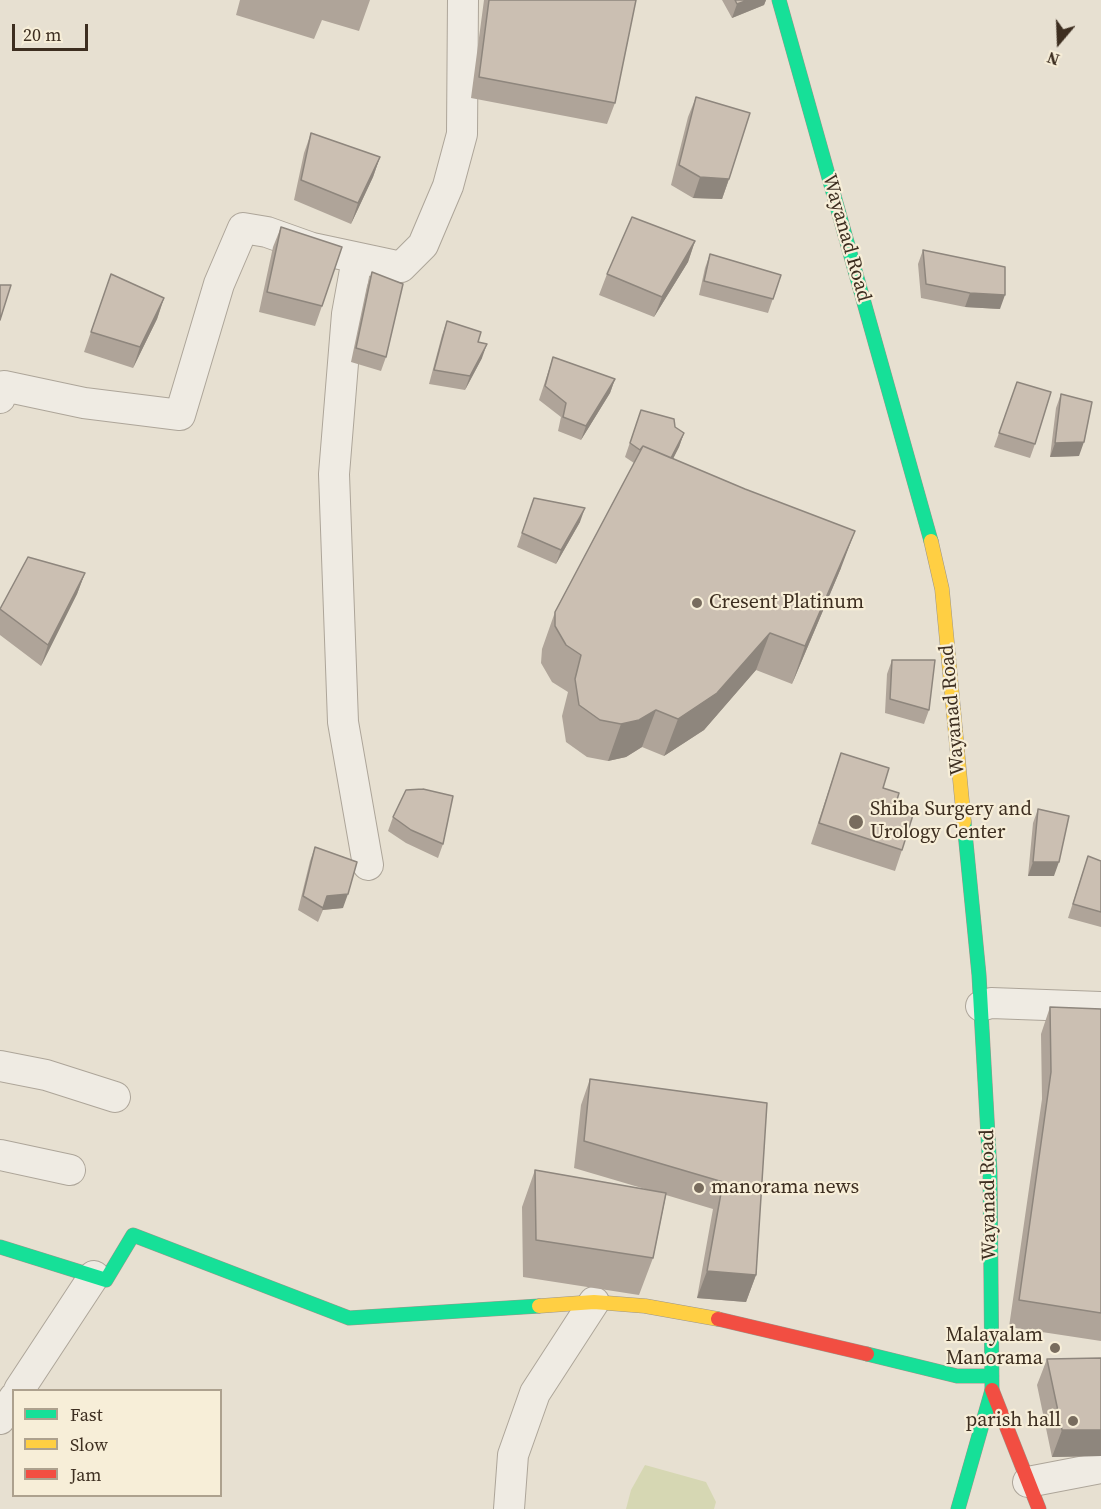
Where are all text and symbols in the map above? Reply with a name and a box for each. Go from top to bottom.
scale bar [15,12,92,50]
north arrow [1029,12,1089,72]
text: 20 m [23,22,61,47]
text: N [1044,47,1062,71]
street label: Wayanad Road [816,172,876,304]
place label: Cresent Platinum [709,591,864,615]
marker: Cresent Platinum [690,596,704,610]
street label: Wayanad Road [935,643,971,777]
place label: Shiba Surgery and Urology Center [870,798,1032,845]
marker: Shiba Surgery and Urology Center [847,813,865,831]
street label: Wayanad Road [976,1129,1002,1261]
place label: manorama news [711,1176,859,1200]
marker: manorama news [692,1181,706,1195]
place label: Malayalam Manorama [945,1324,1043,1371]
marker: Malayalam Manorama [1048,1341,1062,1355]
legend [12,1389,222,1497]
text: Fast [70,1402,103,1427]
place label: parish hall [966,1409,1061,1433]
marker: parish hall [1066,1414,1080,1428]
text: Slow [70,1432,108,1457]
text: Jam [70,1462,102,1487]

